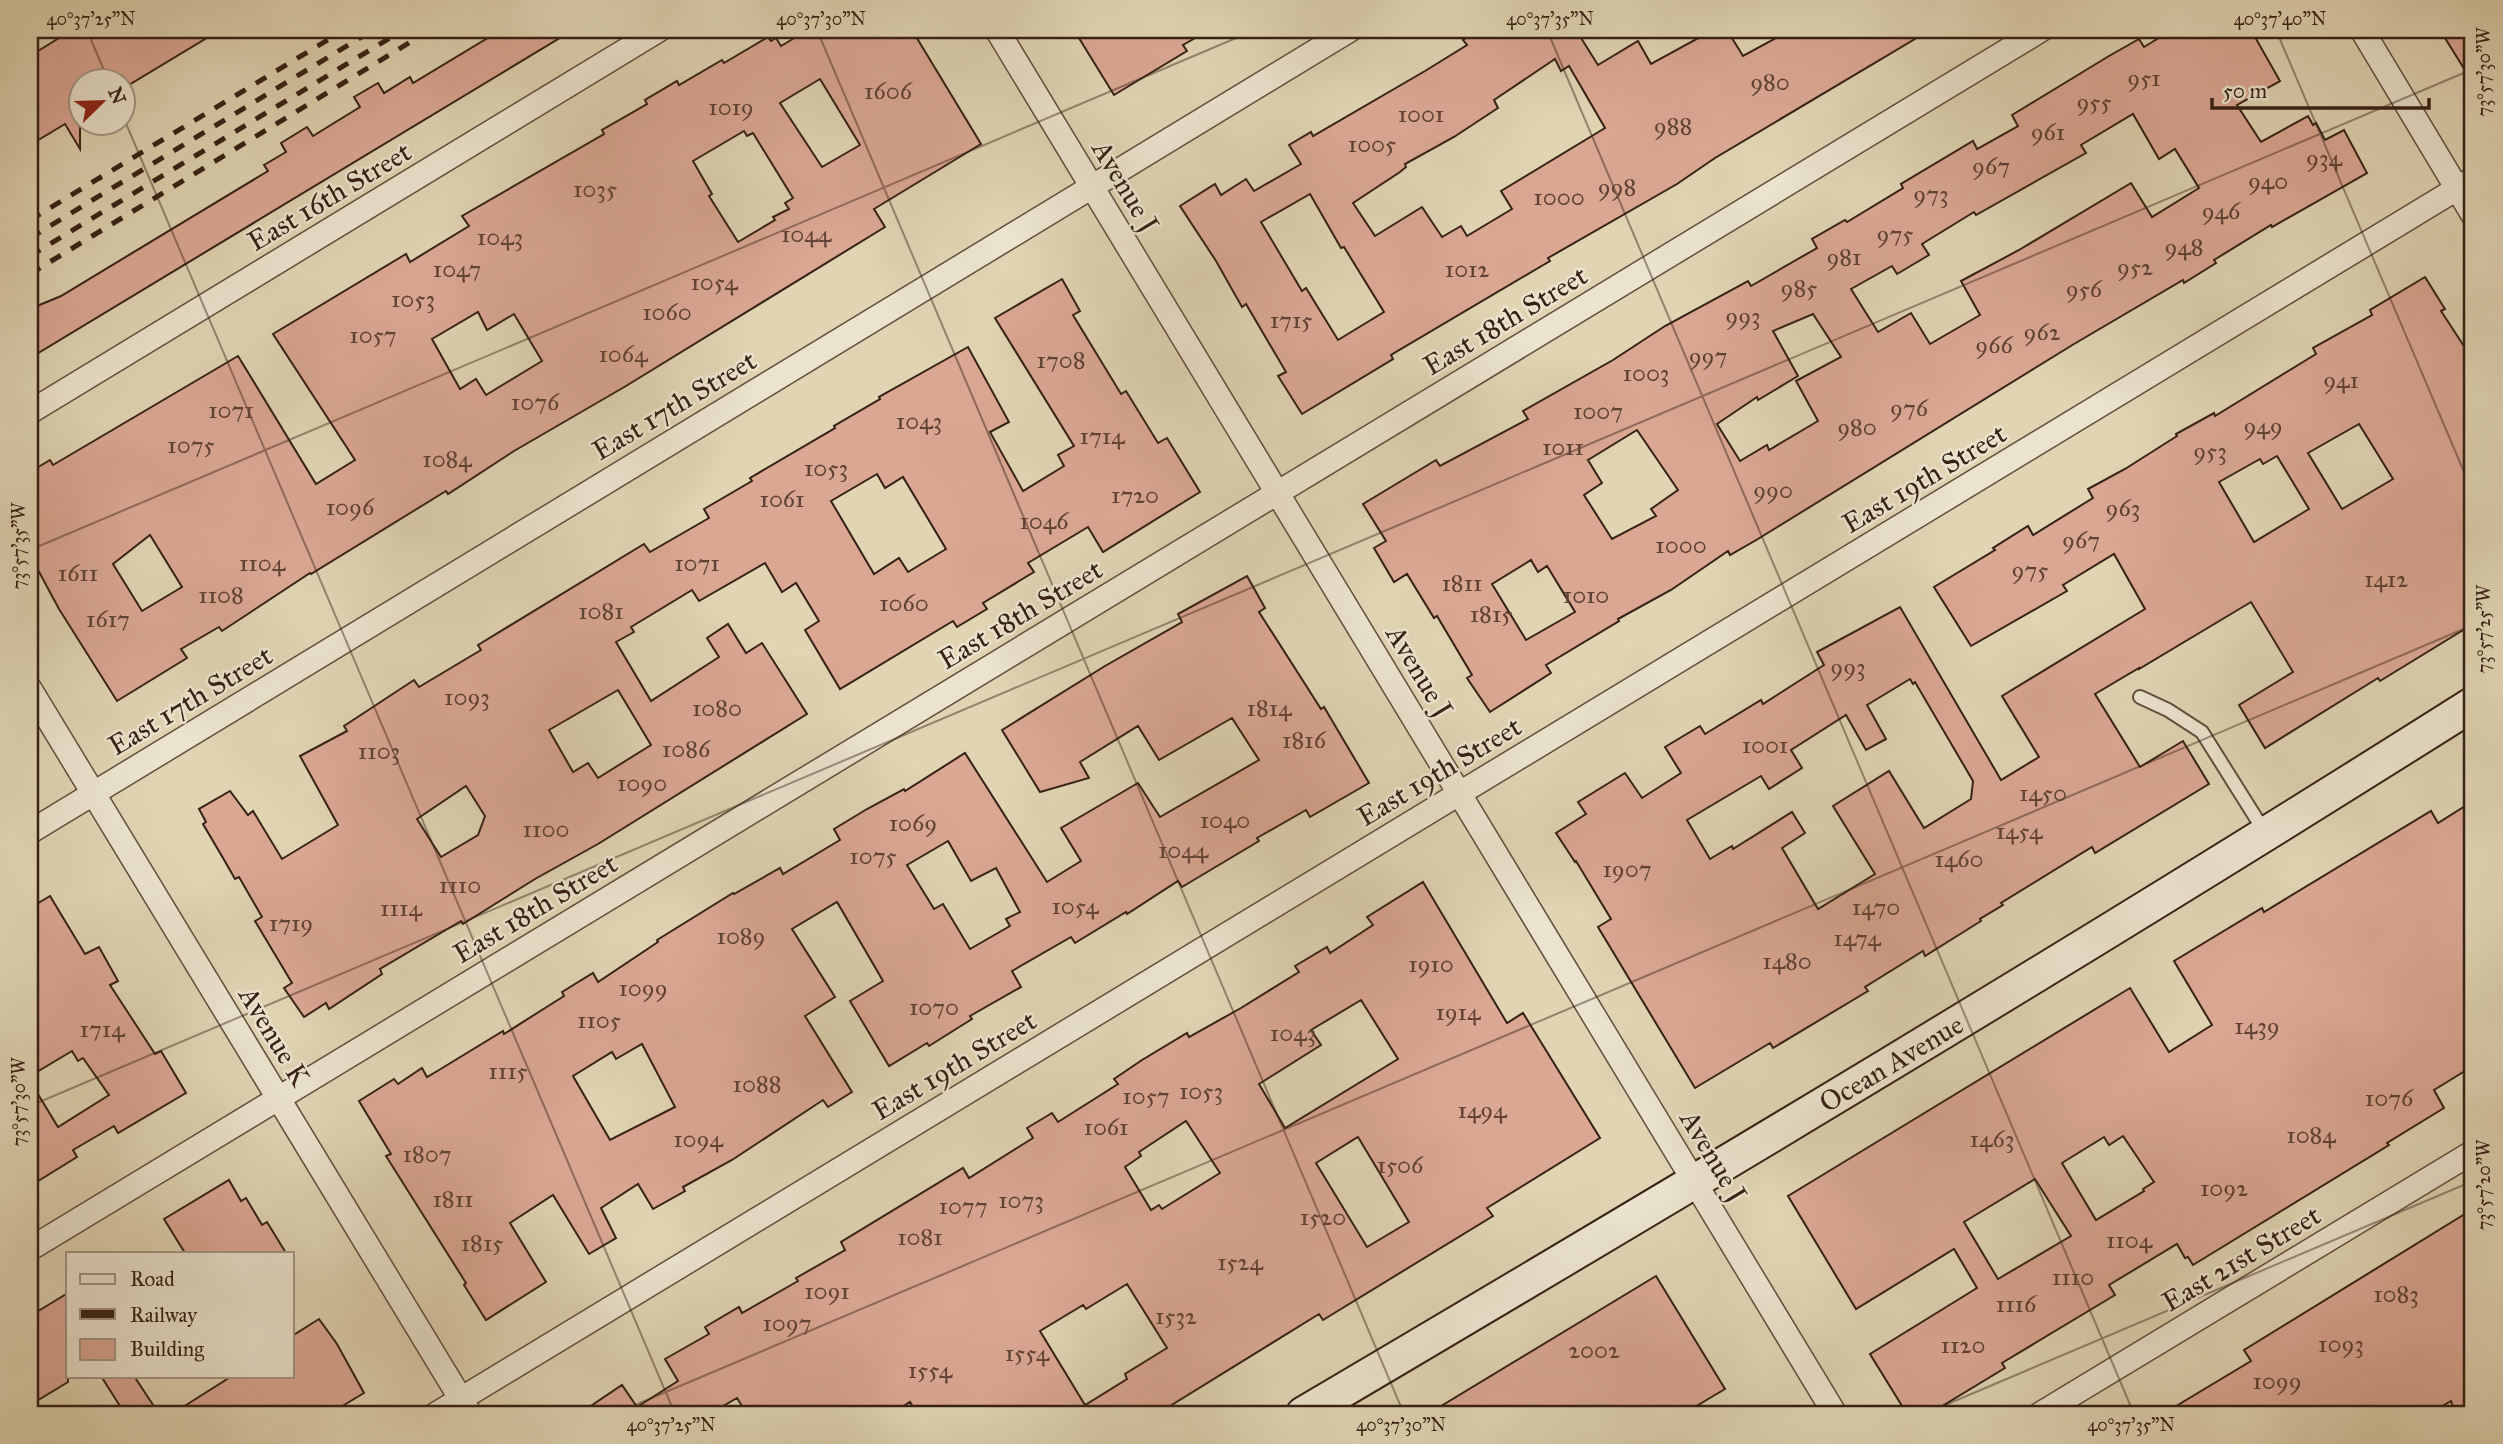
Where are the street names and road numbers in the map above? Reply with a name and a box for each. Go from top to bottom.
street label: Avenue J [1084,133,1167,239]
street label: East 16th Street [241,134,417,259]
street label: East 18th Street [1417,258,1594,383]
street label: East 17th Street [586,343,763,468]
street label: East 19th Street [1836,416,2013,541]
street label: East 18th Street [932,552,1109,677]
street label: Avenue J [1378,618,1461,724]
street label: East 17th Street [102,638,279,763]
street label: East 19th Street [1351,709,1528,834]
street label: East 18th Street [447,846,624,971]
street label: Avenue K [231,979,318,1093]
street label: East 19th Street [866,1003,1043,1128]
street label: Ocean Avenue [1813,1007,1970,1120]
street label: Avenue J [1672,1103,1755,1209]
street label: East 21st Street [2156,1197,2327,1319]

